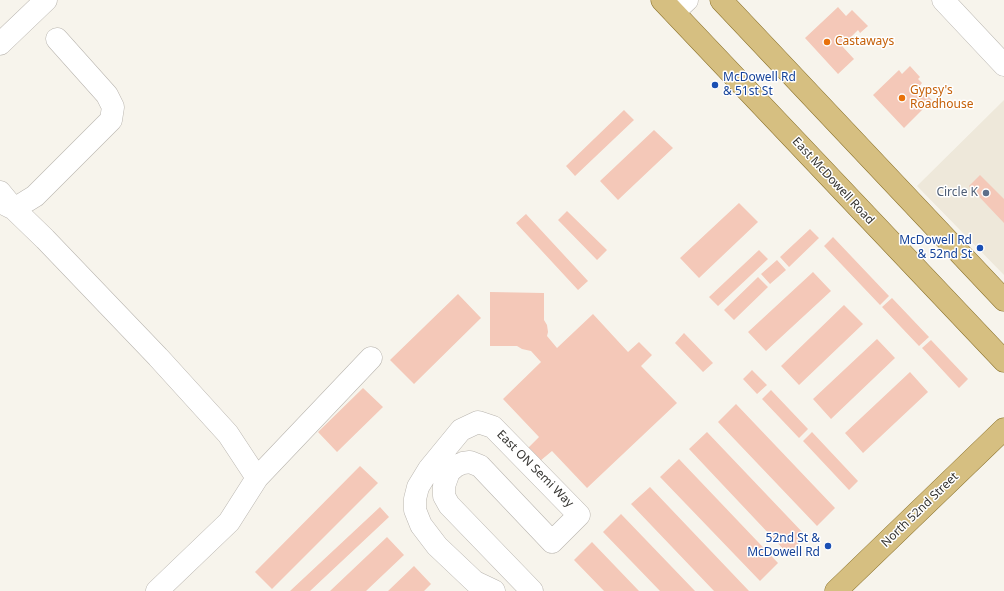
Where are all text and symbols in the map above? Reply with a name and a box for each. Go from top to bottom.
place label: Castaways [835,35,894,49]
marker: Castaways [822,37,832,47]
place label: McDowell Rd & 51st St [723,71,796,99]
marker: McDowell Rd & 51st St [710,80,720,90]
place label: Gypsy's Roadhouse [910,84,973,112]
marker: Gypsy's Roadhouse [897,93,907,103]
street label: East McDowell Road [789,135,877,227]
place label: Circle K [936,186,978,200]
marker: Circle K [981,188,991,198]
place label: McDowell Rd & 52nd St [899,234,972,262]
marker: McDowell Rd & 52nd St [975,243,985,253]
street label: East ON Semi Way [494,428,576,510]
street label: North 52nd Street [879,470,961,550]
place label: 52nd St & McDowell Rd [747,532,820,560]
marker: 52nd St & McDowell Rd [823,541,833,551]

